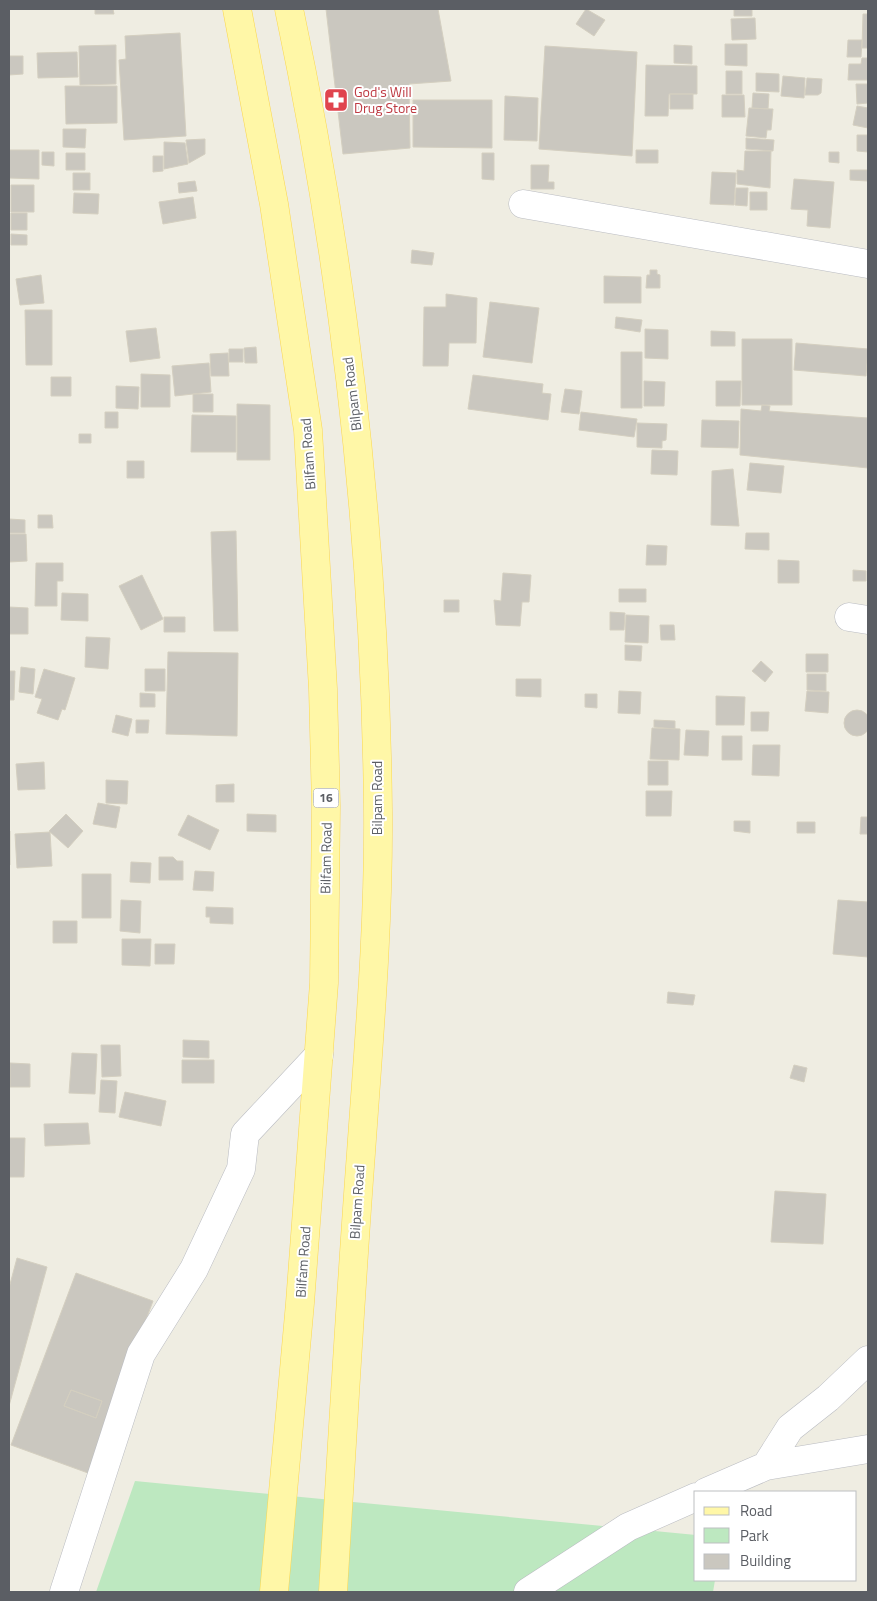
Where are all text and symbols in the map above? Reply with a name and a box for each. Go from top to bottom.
place label: God's Will Drug Store [354,81,417,118]
pharmacy icon: God's Will Drug Store [323,87,349,113]
street label: Bilpam Road [337,356,366,432]
street label: Bilfam Road [295,418,320,491]
street label: Bilpam Road [366,761,387,835]
road number: 16 [314,788,338,808]
street label: Bilfam Road [314,822,337,894]
street label: Bilpam Road [343,1164,370,1240]
street label: Bilfam Road [290,1225,315,1298]
legend [694,1491,857,1581]
text: Road [740,1499,772,1522]
text: Park [740,1524,769,1547]
text: Building [740,1549,791,1572]

